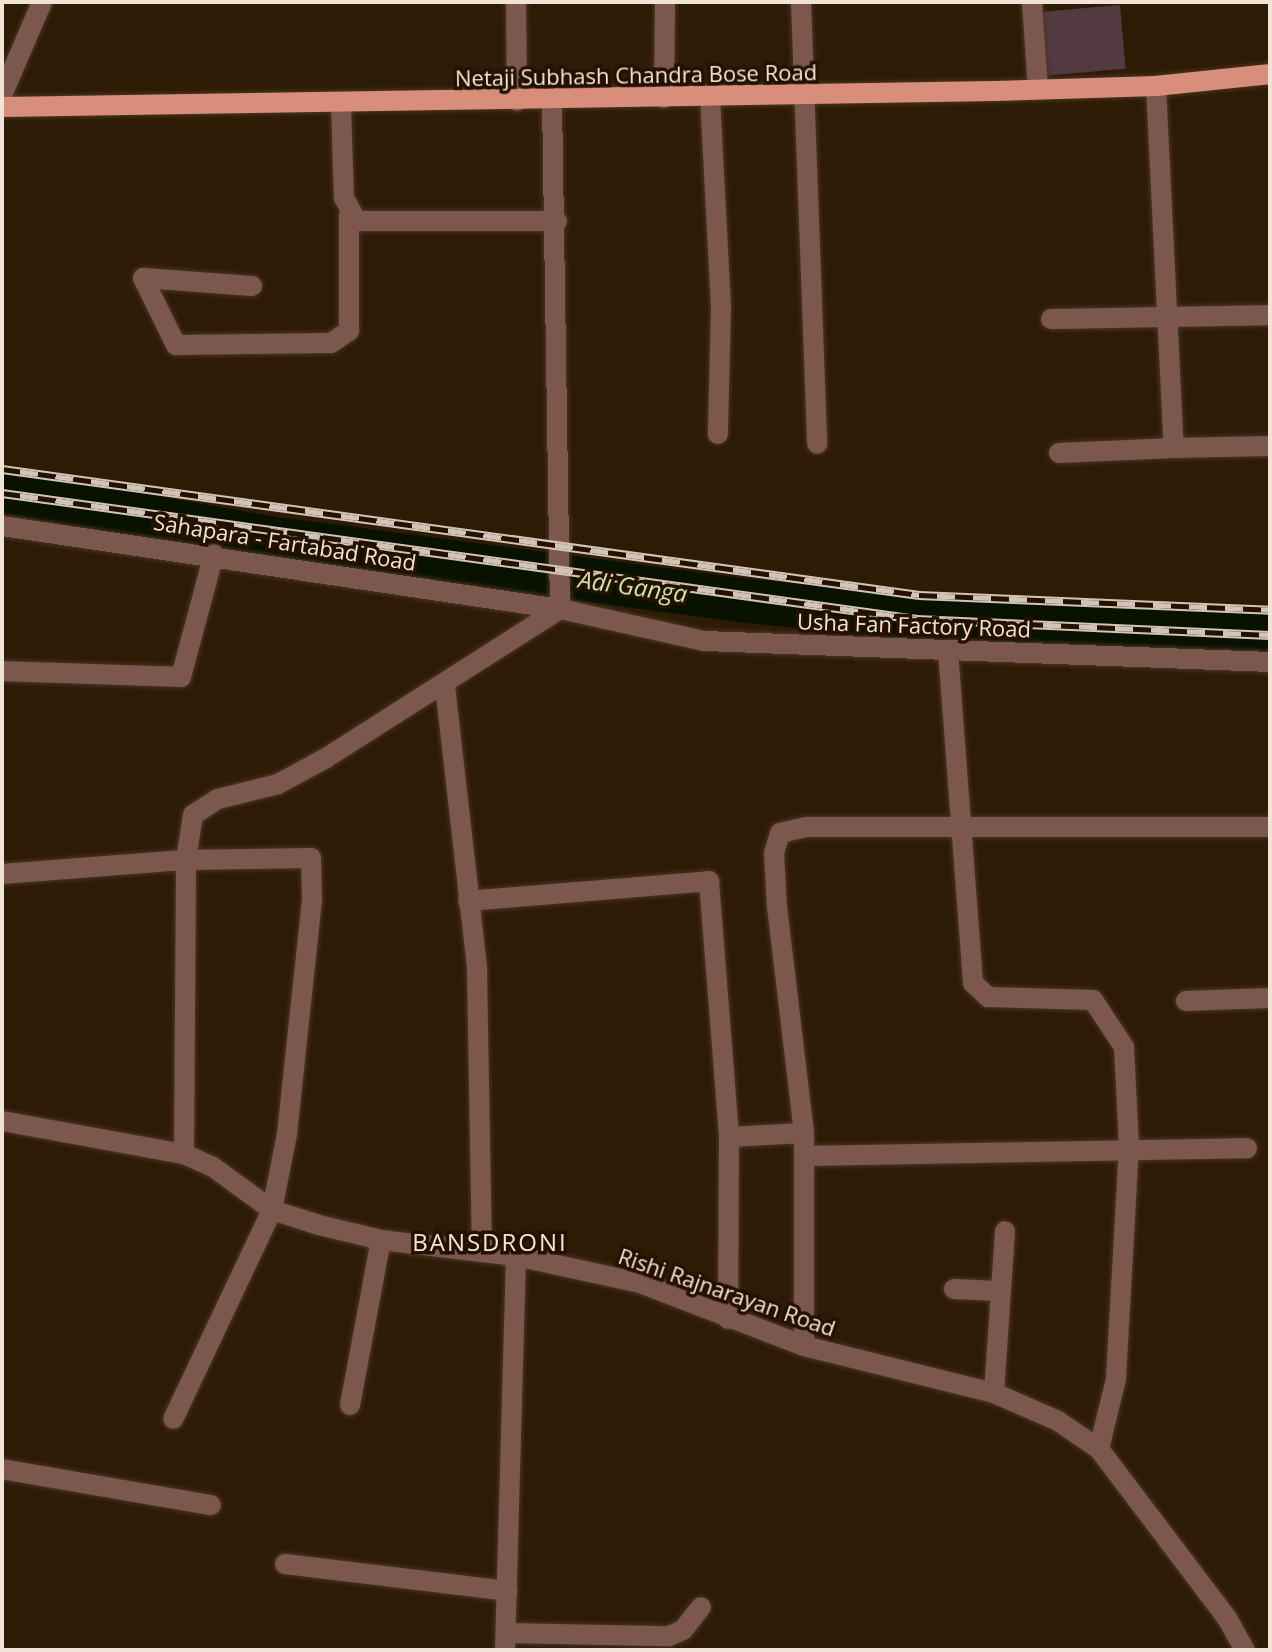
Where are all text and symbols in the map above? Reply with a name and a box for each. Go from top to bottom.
street label: Netaji Subhash Chandra Bose Road [455,59,817,91]
street label: Sahapara - Fartabad Road [152,508,418,576]
water label: Adi Ganga [577,564,689,608]
street label: Usha Fan Factory Road [797,608,1031,642]
district label: BANSDRONI [412,1228,568,1256]
street label: Rishi Rajnarayan Road [615,1242,839,1342]

